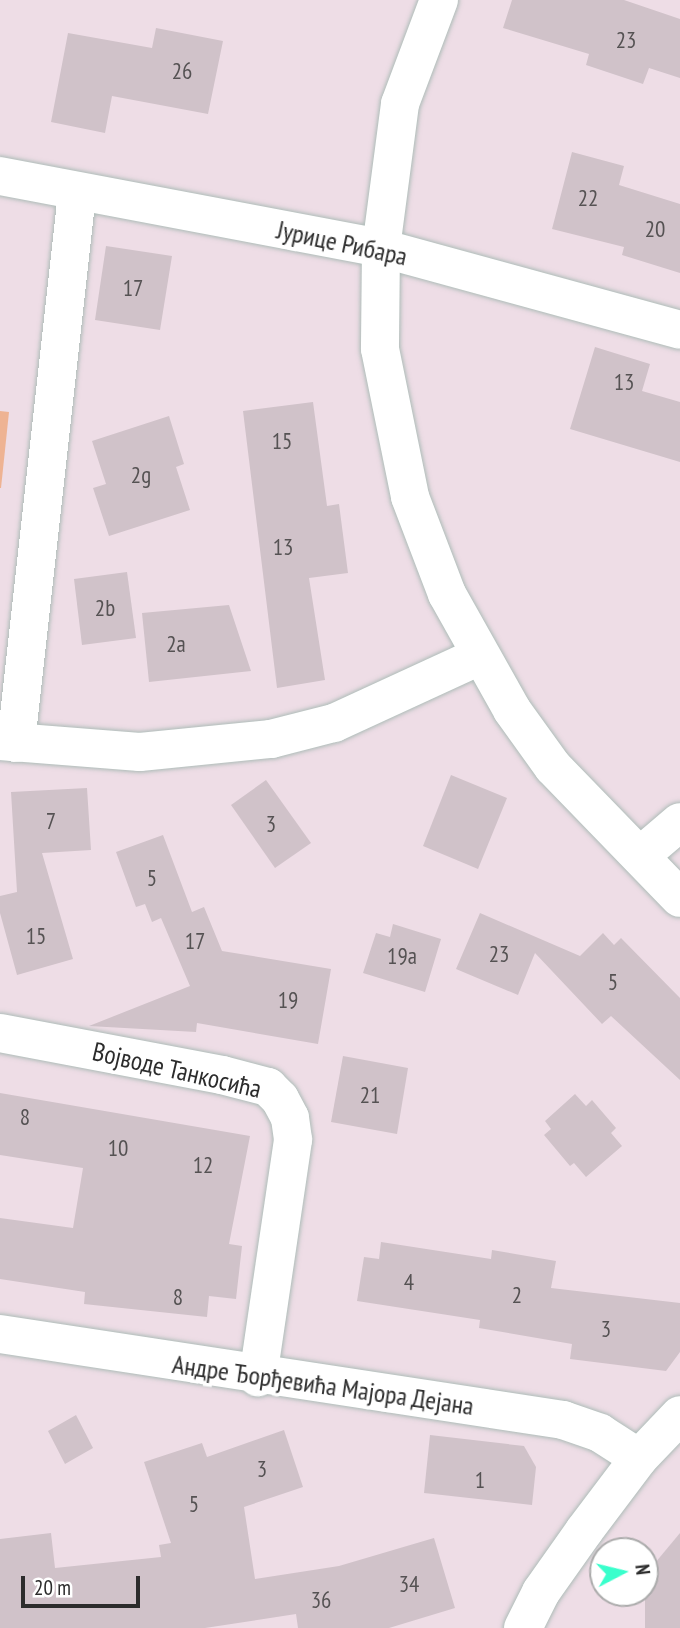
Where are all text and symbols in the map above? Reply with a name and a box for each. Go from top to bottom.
house number: 23 [616,26,636,54]
house number: 26 [172,57,192,85]
house number: 22 [578,184,598,212]
street label: Јурице Рибара [274,214,410,272]
house number: 20 [645,215,665,243]
house number: 17 [123,274,143,302]
house number: 13 [614,368,634,396]
house number: 15 [272,427,292,455]
house number: 2g [131,461,151,489]
house number: 13 [273,533,293,561]
house number: 2b [95,594,115,622]
house number: 2a [166,630,186,658]
house number: 7 [46,807,56,835]
house number: 3 [266,810,276,838]
house number: 5 [147,864,157,892]
house number: 15 [26,922,46,950]
house number: 17 [185,927,205,955]
house number: 23 [489,940,509,968]
house number: 19a [387,942,417,970]
house number: 5 [608,968,618,996]
house number: 19 [278,986,298,1014]
street label: Војводе Танкосића [89,1035,265,1105]
house number: 21 [360,1081,380,1109]
house number: 8 [20,1103,30,1131]
house number: 10 [108,1134,128,1162]
house number: 12 [193,1151,213,1179]
house number: 4 [404,1268,414,1296]
house number: 2 [512,1281,522,1309]
house number: 8 [173,1283,183,1311]
house number: 3 [601,1315,611,1343]
street label: Андре Ђорђевића Мајора Дејана [170,1348,476,1422]
house number: 3 [257,1455,267,1483]
house number: 1 [475,1466,485,1494]
house number: 5 [189,1490,199,1518]
north arrow [589,1537,659,1607]
scale bar [24,1562,144,1606]
text: N [630,1563,655,1576]
house number: 34 [399,1570,419,1598]
text: 20 m [34,1574,71,1601]
house number: 36 [311,1586,331,1614]

